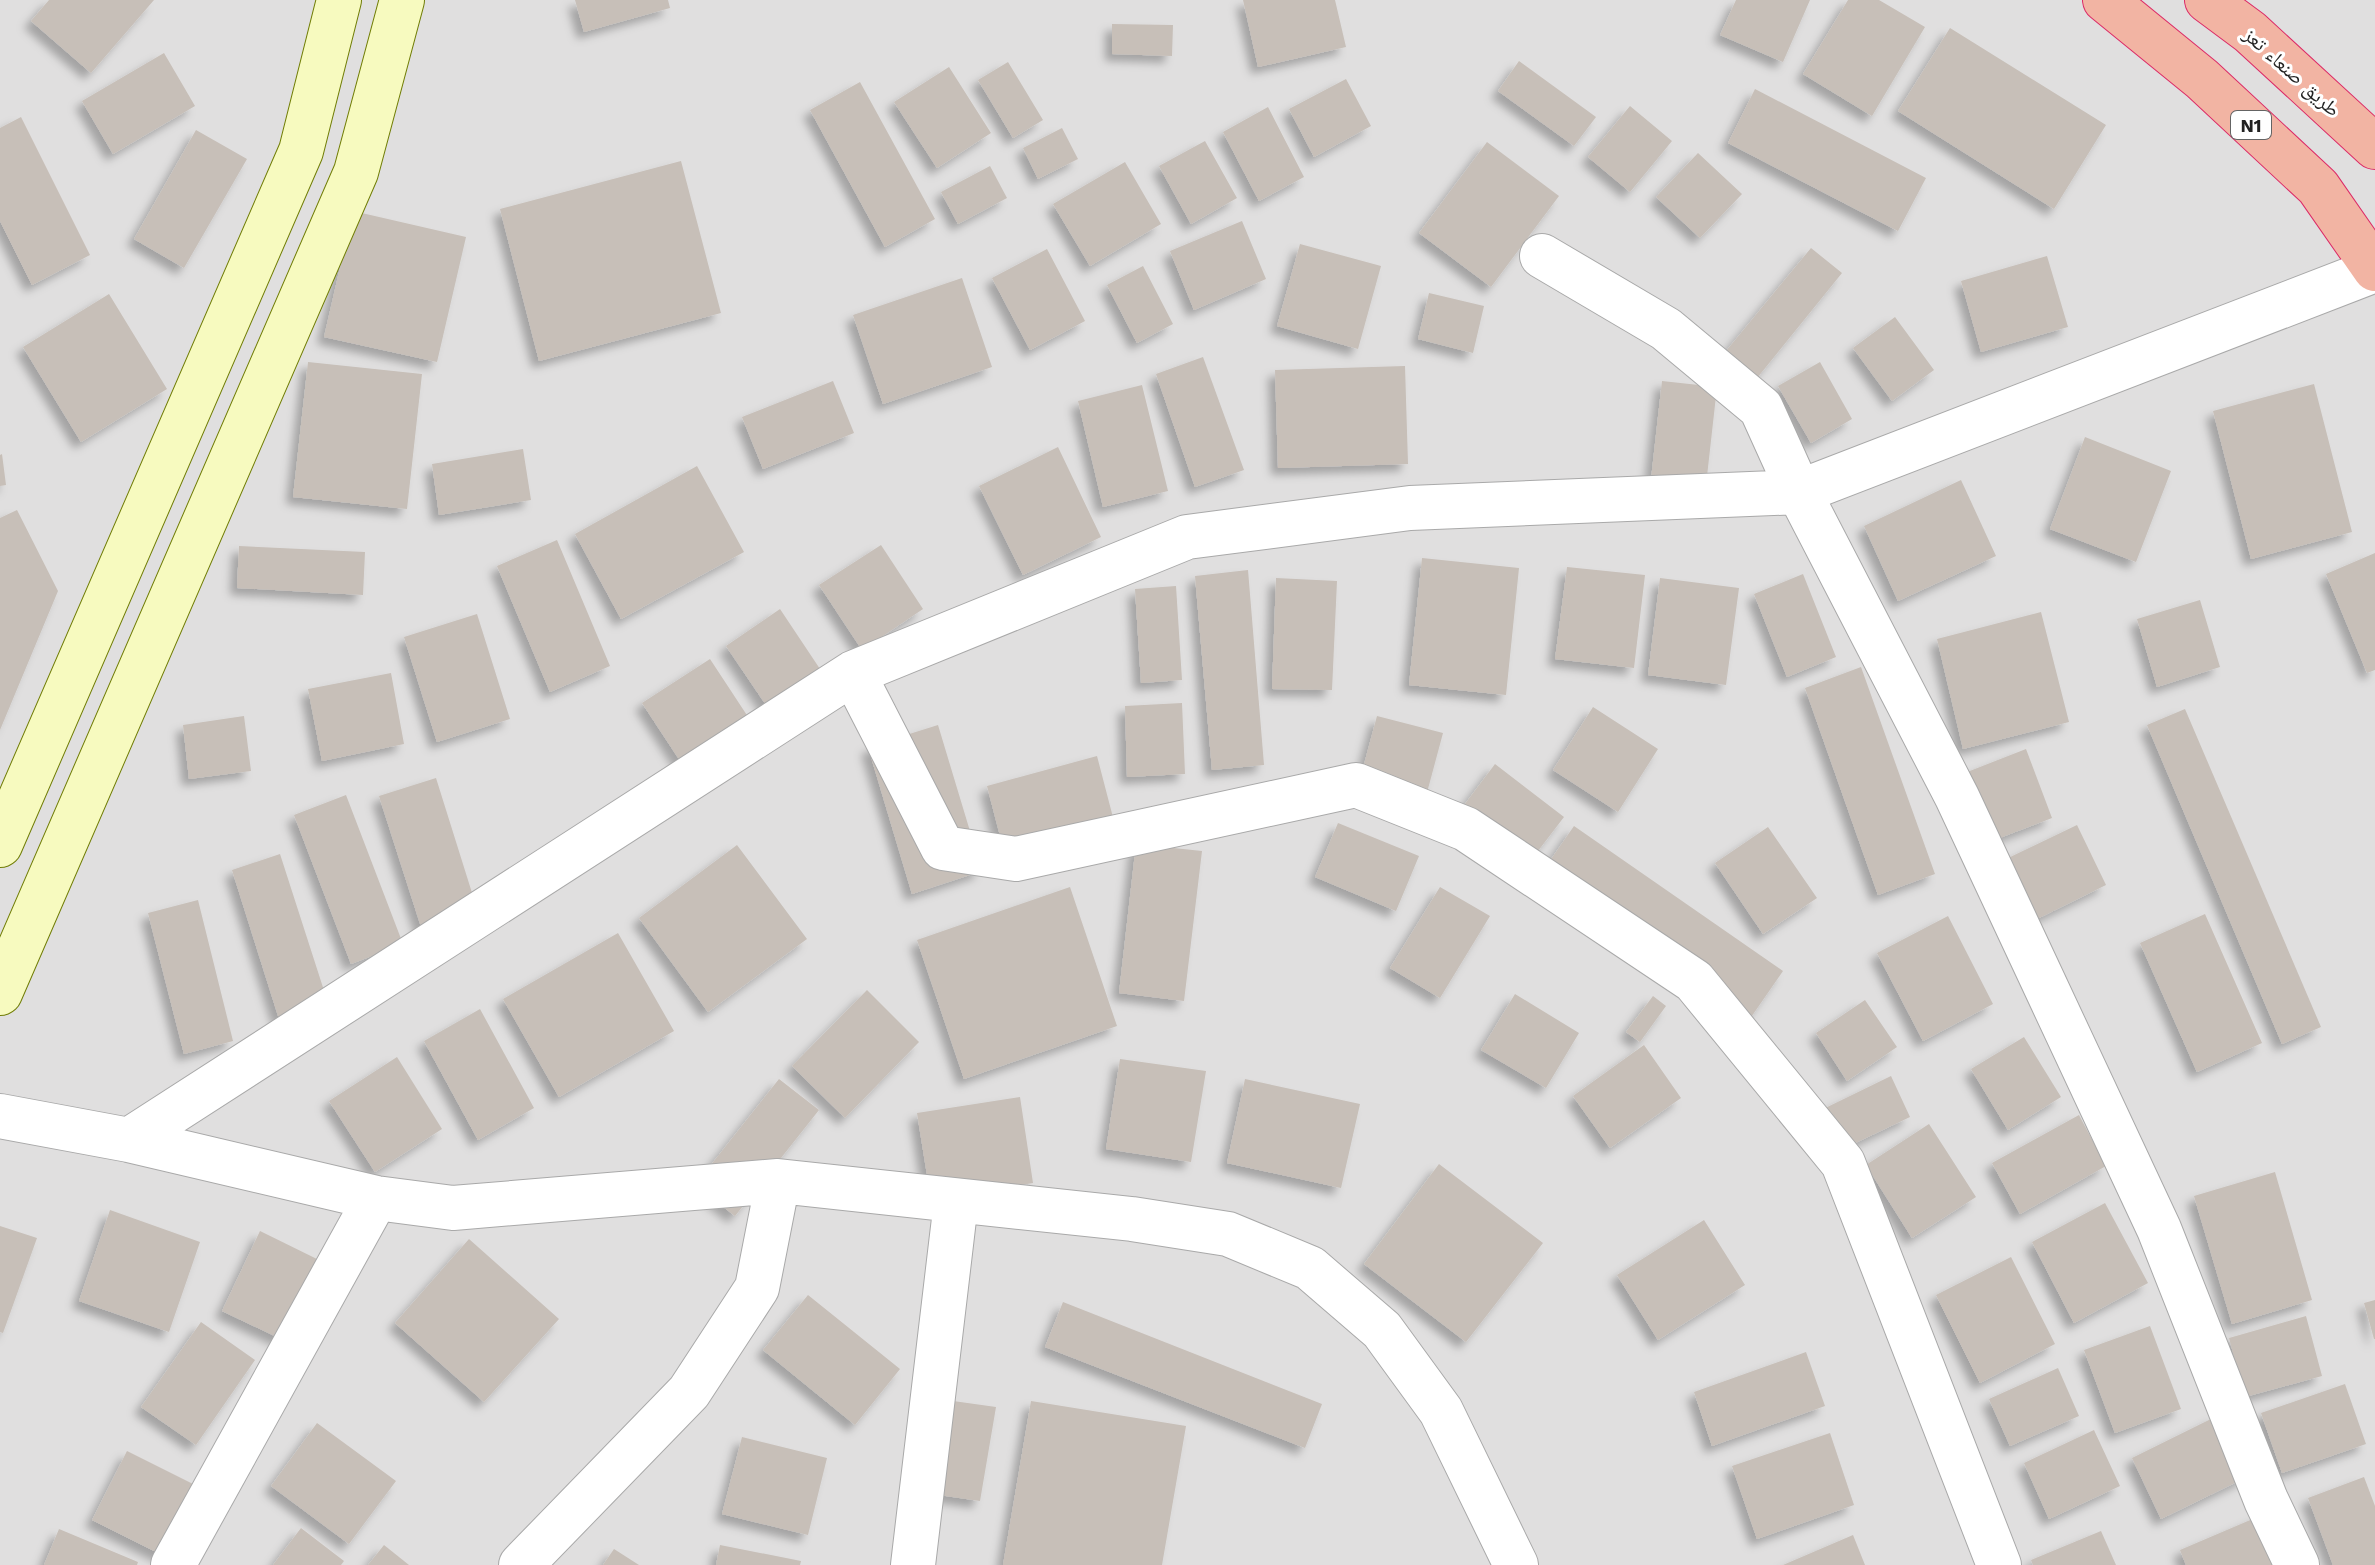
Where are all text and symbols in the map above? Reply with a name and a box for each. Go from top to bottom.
street label: طريق صنعاء تعز [2238,22,2345,122]
road number: N1 [2231,111,2271,139]

